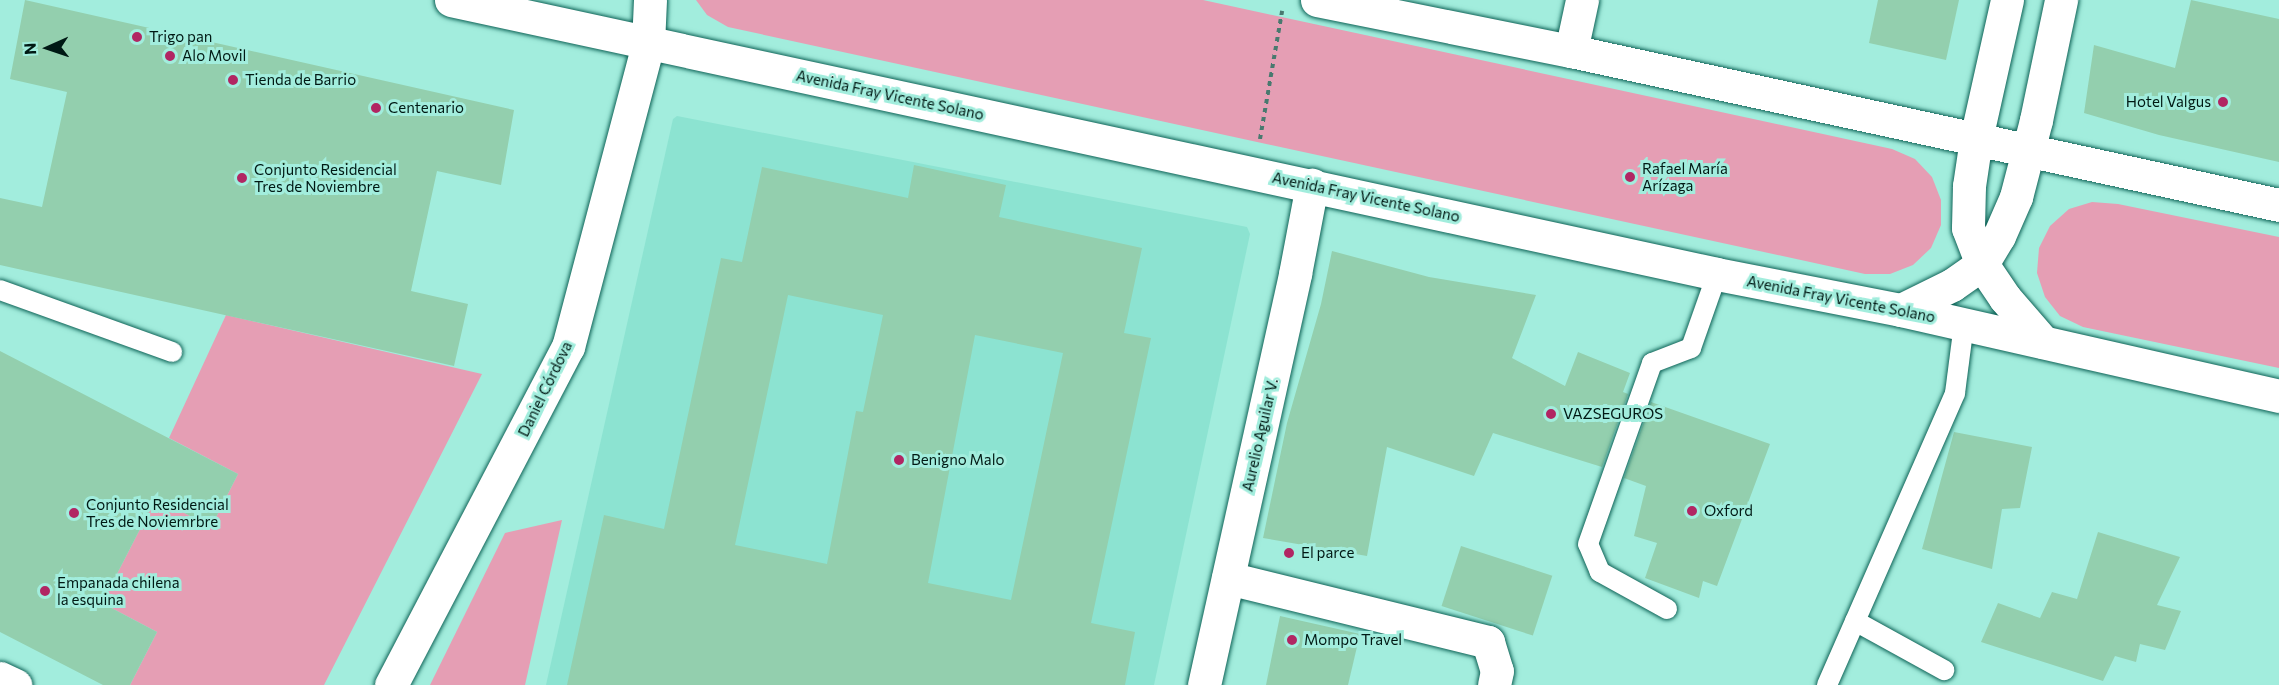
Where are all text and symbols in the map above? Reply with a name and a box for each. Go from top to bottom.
north arrow [18,18,78,78]
place label: Trigo pan [149,28,212,46]
marker: Trigo pan [130,30,144,44]
text: N [20,42,39,55]
place label: Alo Movil [182,47,246,65]
marker: Alo Movil [163,49,177,63]
street label: Avenida Fray Vicente Solano [795,66,985,124]
place label: Tienda de Barrio [245,71,356,89]
marker: Tienda de Barrio [226,73,240,87]
place label: Hotel Valgus [2126,93,2211,111]
marker: Hotel Valgus [2216,95,2230,109]
place label: Centenario [388,99,464,117]
marker: Centenario [369,101,383,115]
place label: Rafael María Arízaga [1642,159,1728,194]
place label: Conjunto Residencial Tres de Noviembre [254,160,397,195]
street label: Avenida Fray Vicente Solano [1271,168,1461,226]
marker: Rafael María Arízaga [1623,170,1637,184]
marker: Conjunto Residencial Tres de Noviembre [235,171,249,185]
street label: Avenida Fray Vicente Solano [1745,272,1937,326]
street label: Daniel Córdova [514,338,576,440]
street label: Aurelio Aguilar V. [1238,377,1282,493]
place label: VAZSEGUROS [1563,405,1663,423]
marker: VAZSEGUROS [1544,407,1558,421]
place label: Benigno Malo [911,451,1004,469]
marker: Benigno Malo [892,453,906,467]
place label: Conjunto Residencial Tres de Noviemrbre [86,495,229,530]
place label: Oxford [1704,502,1753,520]
marker: Oxford [1685,504,1699,518]
marker: Conjunto Residencial Tres de Noviemrbre [67,506,81,520]
place label: El parce [1301,544,1354,562]
marker: El parce [1282,546,1296,560]
place label: Empanada chilena la esquina [57,573,180,608]
marker: Empanada chilena la esquina [38,584,52,598]
place label: Mompo Travel [1304,631,1402,649]
marker: Mompo Travel [1285,633,1299,647]

